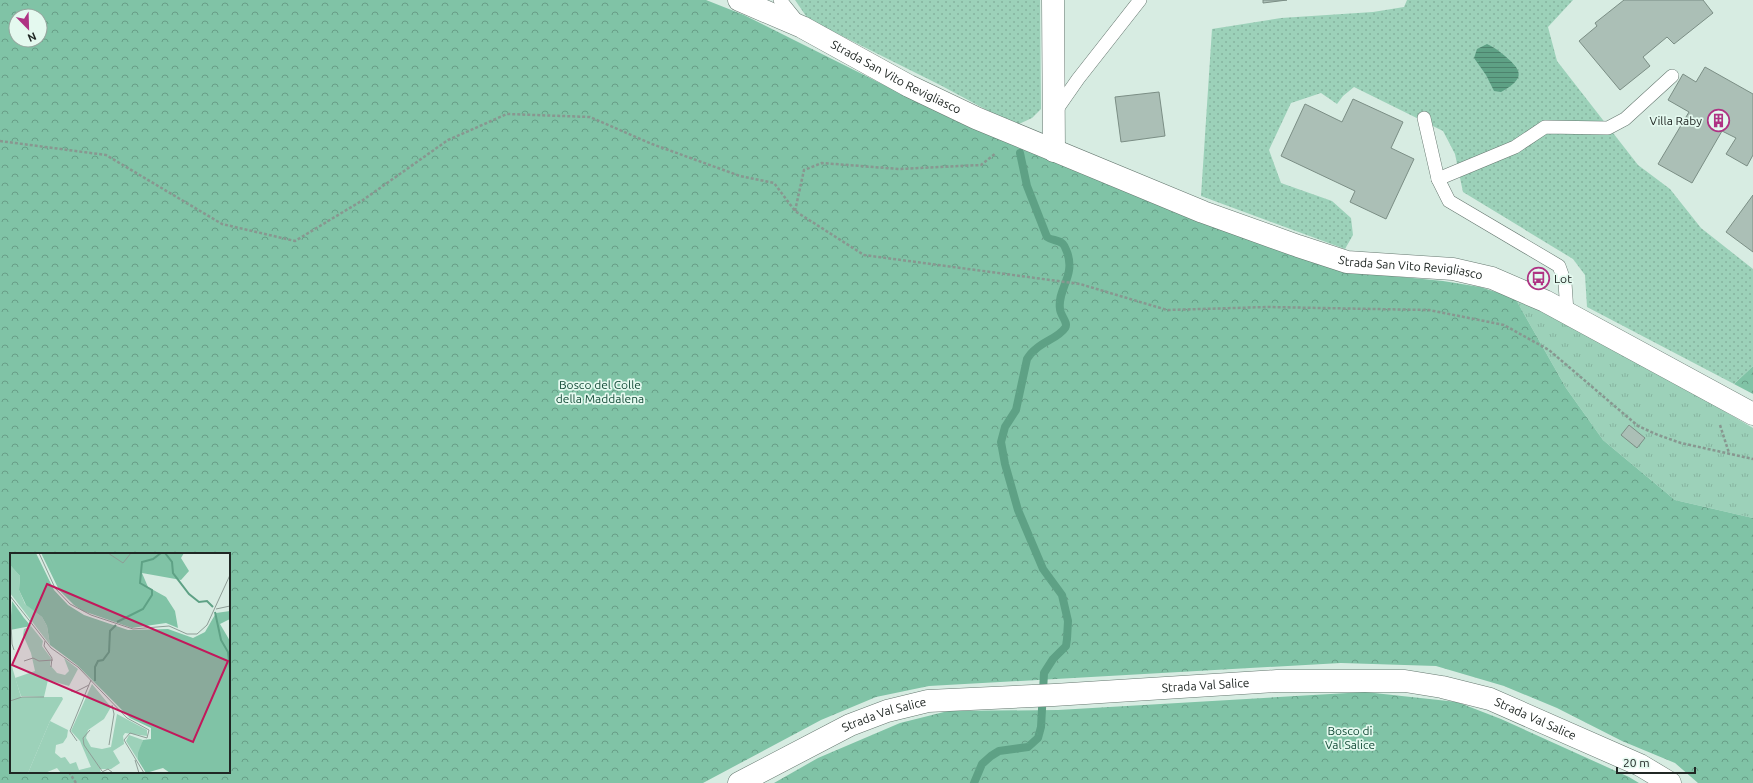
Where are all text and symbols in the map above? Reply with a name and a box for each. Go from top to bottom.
north arrow [8,8,48,48]
text: N [26,30,38,44]
street label: Strada San Vito Revigliasco [829,37,963,116]
building icon: Villa Raby [1705,108,1731,134]
place label: Villa Raby [1649,114,1702,127]
street label: Strada San Vito Revigliasco [1337,253,1484,282]
bus stop icon: Lot [1525,266,1551,292]
place label: Lot [1554,272,1572,285]
park label: Bosco del Colle della Maddalena [556,378,644,405]
inset map [10,553,230,773]
street label: Strada Val Salice [1161,676,1250,694]
street label: Strada Val Salice [839,695,927,734]
street label: Strada Val Salice [1493,695,1578,742]
park label: Bosco di Val Salice [1325,724,1375,751]
scale bar [1617,749,1695,775]
text: 20 m [1623,756,1650,769]

